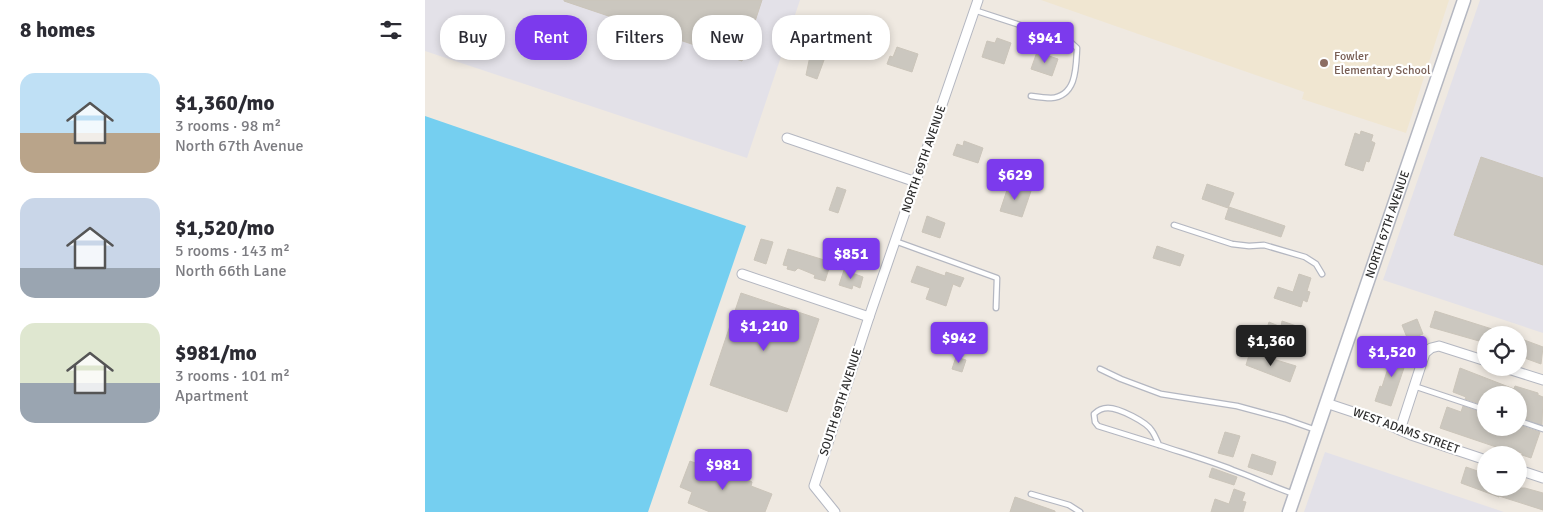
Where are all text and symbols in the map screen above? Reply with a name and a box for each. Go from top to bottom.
chip: Buy [440,15,505,60]
chip: Rent [515,15,587,60]
chip: Filters [597,15,682,60]
chip: New [692,15,762,60]
chip: Apartment [772,15,890,60]
icon: filters [377,16,405,44]
text: 8 homes [20,17,95,43]
pin: $941 [1015,22,1075,64]
text: $941 [1028,28,1062,48]
place label: Fowler Elementary School [1334,49,1431,78]
marker: Fowler Elementary School [1318,57,1330,69]
text: $1,360/mo [175,90,274,116]
icon: home [60,93,120,153]
street label: NORTH 69TH AVENUE [899,103,950,215]
text: 3 rooms · 98 m² [175,116,281,136]
text: North 67th Avenue [175,136,303,156]
pin: $629 [985,158,1045,201]
text: $629 [998,165,1032,185]
street label: NORTH 67TH AVENUE [1362,168,1413,280]
text: $1,520/mo [175,215,274,241]
icon: home [60,218,120,278]
pin: $851 [821,238,881,280]
text: 5 rooms · 143 m² [175,241,290,261]
text: $851 [834,244,868,264]
text: North 66th Lane [175,261,286,281]
pin: $1,210 [723,310,805,352]
text: $1,210 [740,316,788,336]
pin: $942 [929,322,989,364]
pin: $1,360 [1230,324,1312,367]
map controls [1477,326,1527,496]
button: locate [1477,326,1527,376]
text: $942 [942,328,976,348]
text: $1,360 [1247,331,1295,351]
pin: $1,520 [1351,336,1433,378]
text: $981/mo [175,340,257,366]
text: $1,520 [1368,342,1416,362]
icon: home [60,343,120,403]
street label: SOUTH 69TH AVENUE [817,346,866,458]
text: 3 rooms · 101 m² [175,366,290,386]
text: Apartment [175,386,248,406]
button: + [1477,386,1527,436]
street label: WEST ADAMS STREET [1351,405,1461,457]
button: − [1477,446,1527,496]
pin: $981 [693,448,753,491]
text: $981 [706,455,740,475]

